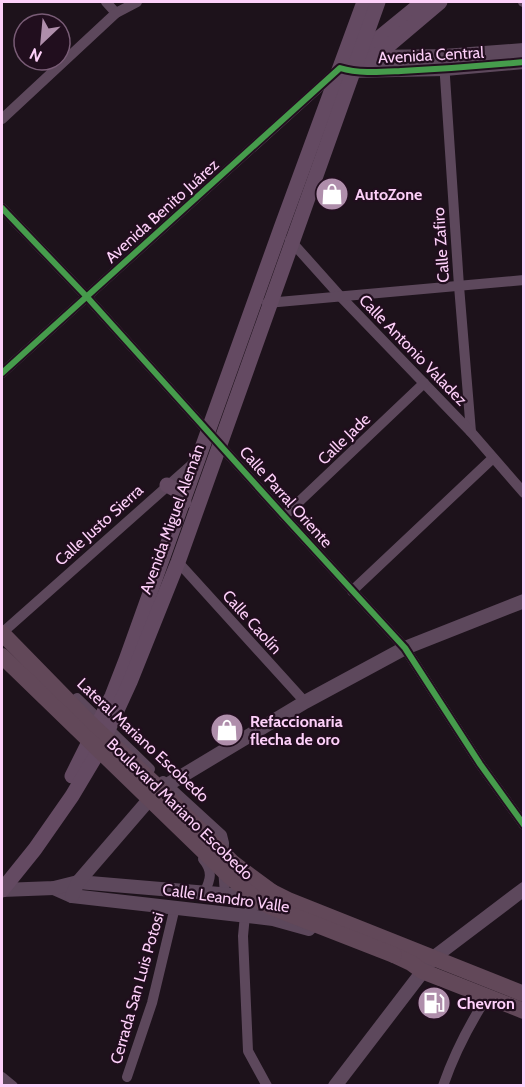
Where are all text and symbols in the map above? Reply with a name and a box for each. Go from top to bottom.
north arrow [12,12,72,72]
street label: Avenida Central [377,43,485,67]
text: N [26,44,45,66]
street label: Avenida Benito Juárez [101,155,223,267]
shop icon: AutoZone [314,176,350,212]
place label: AutoZone [355,185,422,204]
street label: Calle Zafiro [429,207,453,283]
street label: Calle Antonio Valadez [355,290,471,410]
street label: Calle Jade [314,409,374,469]
street label: Avenida Miguel Alemán [136,441,208,597]
street label: Calle Parral Oriente [236,442,336,552]
street label: Calle Justo Sierra [51,480,147,570]
street label: Calle Caolín [218,586,286,658]
street label: Lateral Mariano Escobedo [73,674,213,806]
shop icon: Refaccionaria flecha de oro [209,712,245,748]
place label: Refaccionaria flecha de oro [250,712,343,749]
street label: Boulevard Mariano Escobedo [103,734,257,884]
street label: Calle Leandro Valle [161,880,291,916]
street label: Cerrada San Luis Potosi [106,910,168,1066]
fuel station icon: Chevron [416,985,452,1021]
place label: Chevron [457,994,515,1013]

